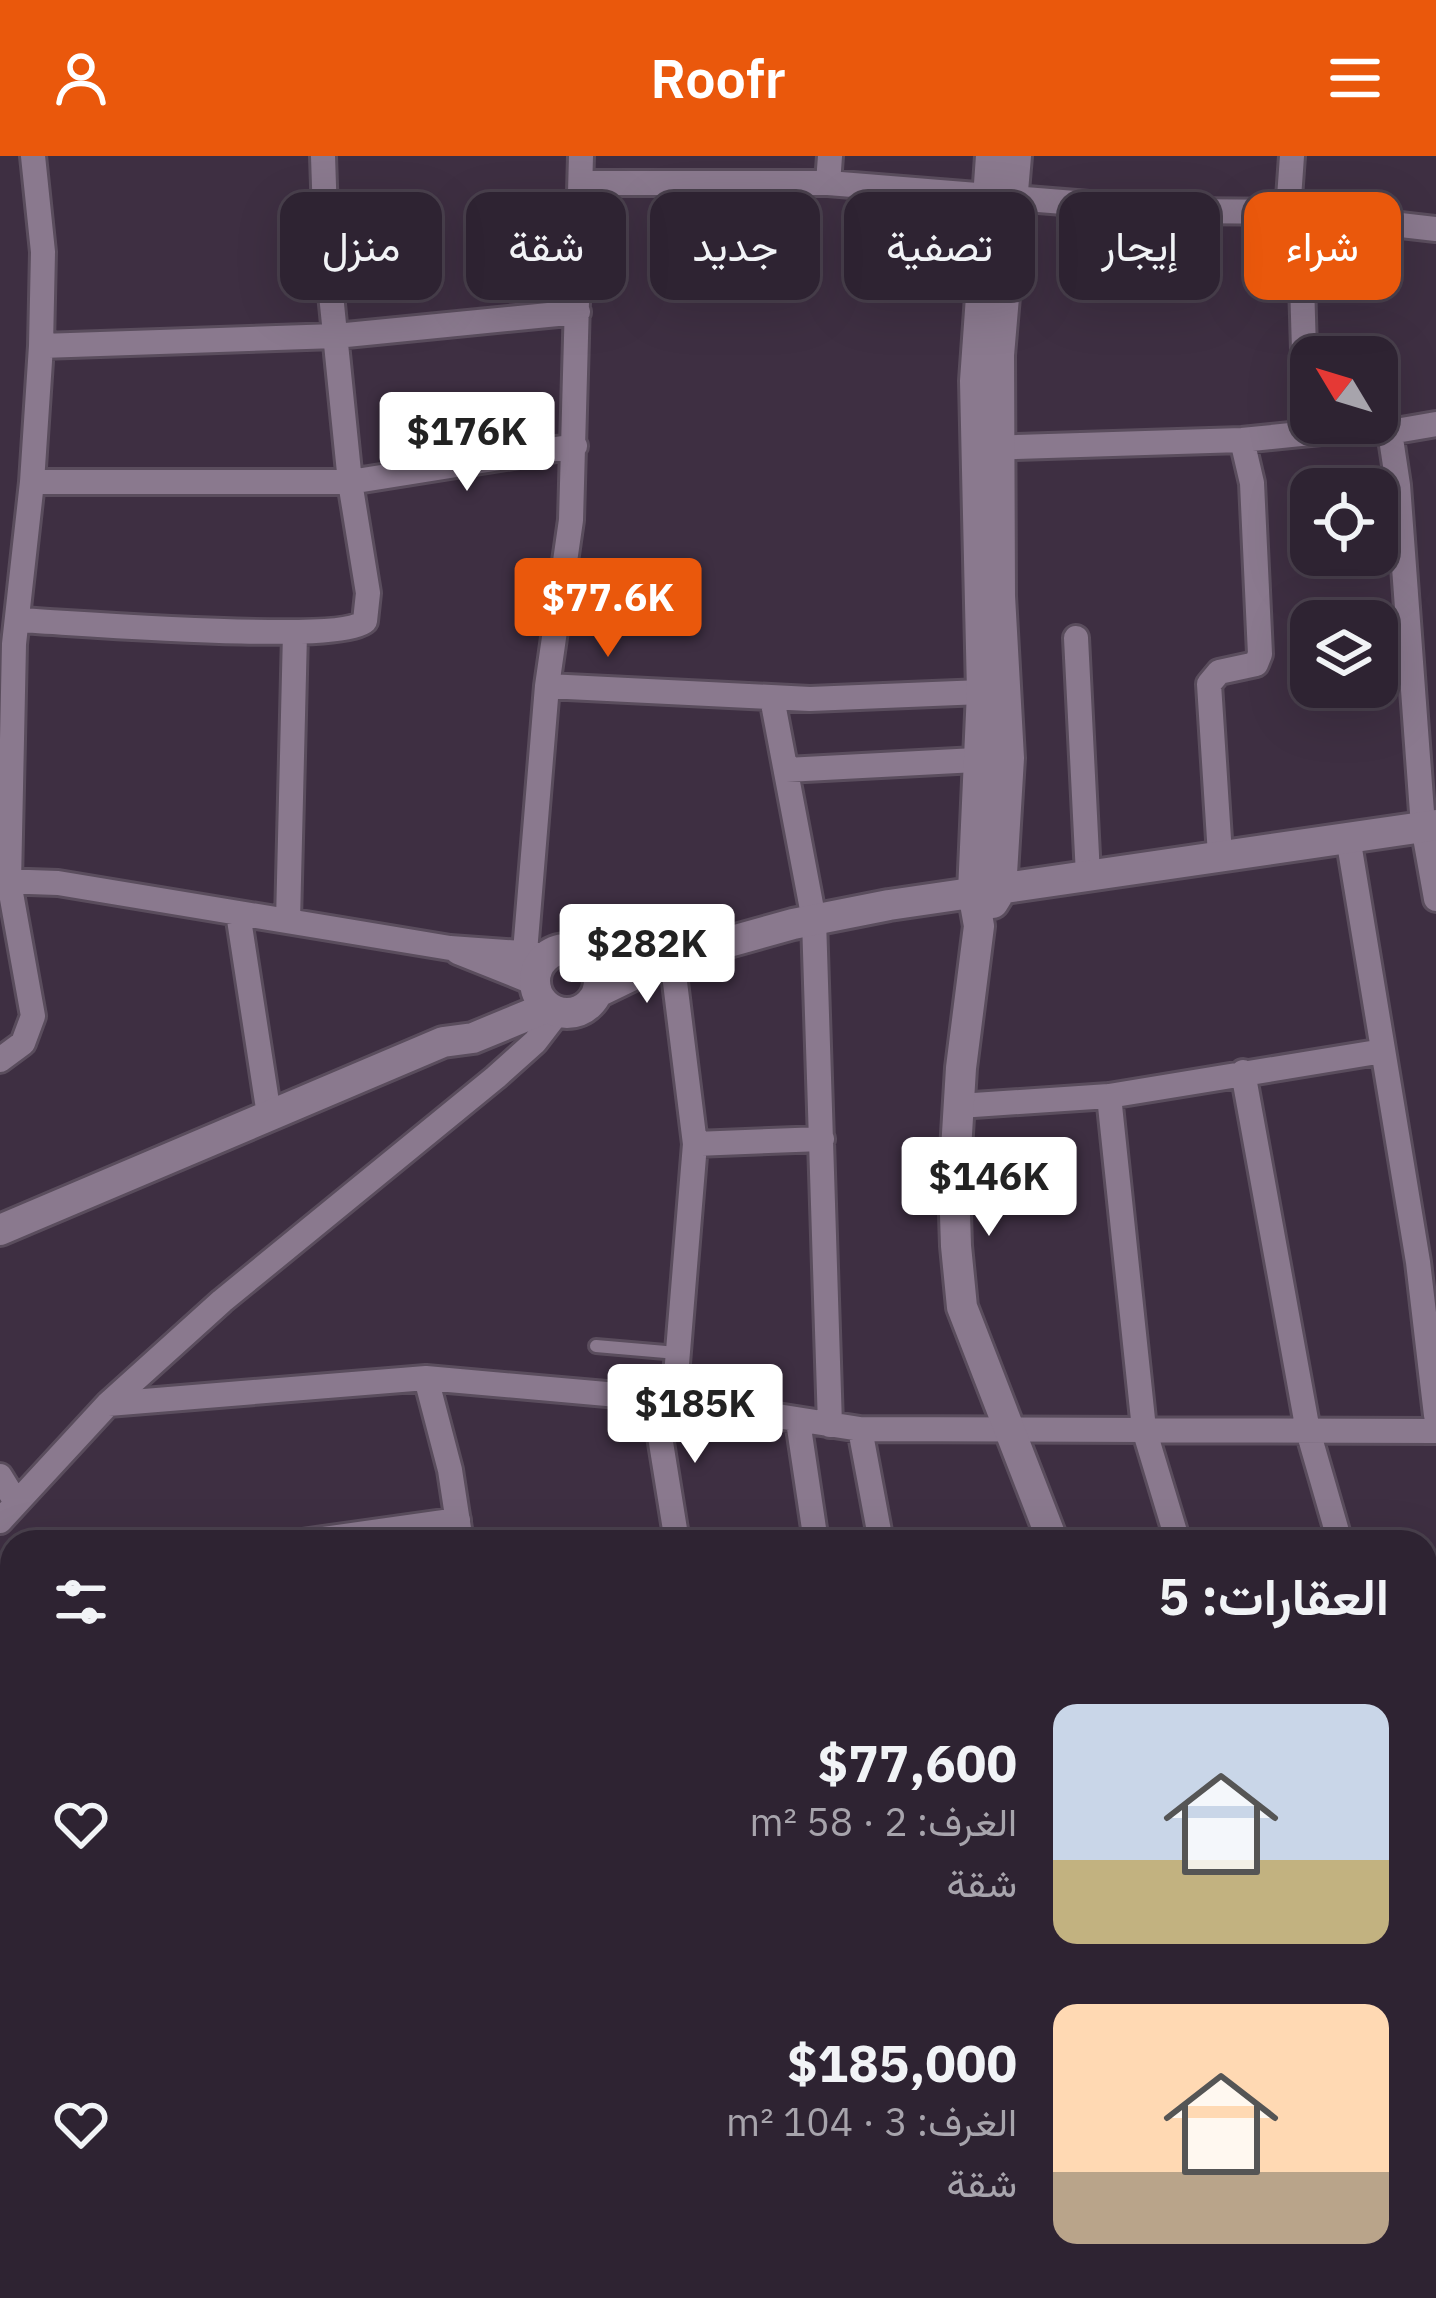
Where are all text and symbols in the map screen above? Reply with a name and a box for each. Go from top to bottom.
text: Roofr [650,43,786,113]
icon: person [48,45,114,111]
icon: menu [1322,45,1388,111]
chip: منزل [280,192,442,300]
chip: شقة [466,192,626,300]
chip: جديد [650,192,820,300]
chip: تصفية [844,192,1035,300]
chip: إيجار [1059,192,1220,300]
chip: شراء [1244,192,1401,300]
north arrow [1290,336,1398,444]
map controls [1290,336,1398,708]
pin: $176K [383,392,551,494]
text: $176K [407,405,527,456]
button: locate [1290,468,1398,576]
pin: $77.6K [510,558,706,660]
text: $77.6K [542,571,674,622]
button: layers [1290,600,1398,708]
pin: $282K [563,904,731,1006]
text: $282K [587,917,707,968]
pin: $146K [905,1137,1073,1239]
text: $146K [929,1150,1049,1201]
pin: $185K [611,1364,779,1466]
text: $185K [635,1377,755,1428]
text: العقارات: 5 [1159,1563,1389,1629]
icon: filters [48,1569,114,1635]
text: $77,600 [818,1730,1017,1796]
icon: home [1149,1752,1293,1896]
icon: heart [48,1791,114,1857]
text: الغرف: 2 · 58 m² [750,1796,1017,1847]
text: شقة [947,1857,1017,1908]
text: $185,000 [787,2030,1017,2096]
icon: home [1149,2052,1293,2196]
icon: heart [48,2091,114,2157]
text: الغرف: 3 · 104 m² [726,2096,1017,2147]
text: شقة [947,2157,1017,2208]

